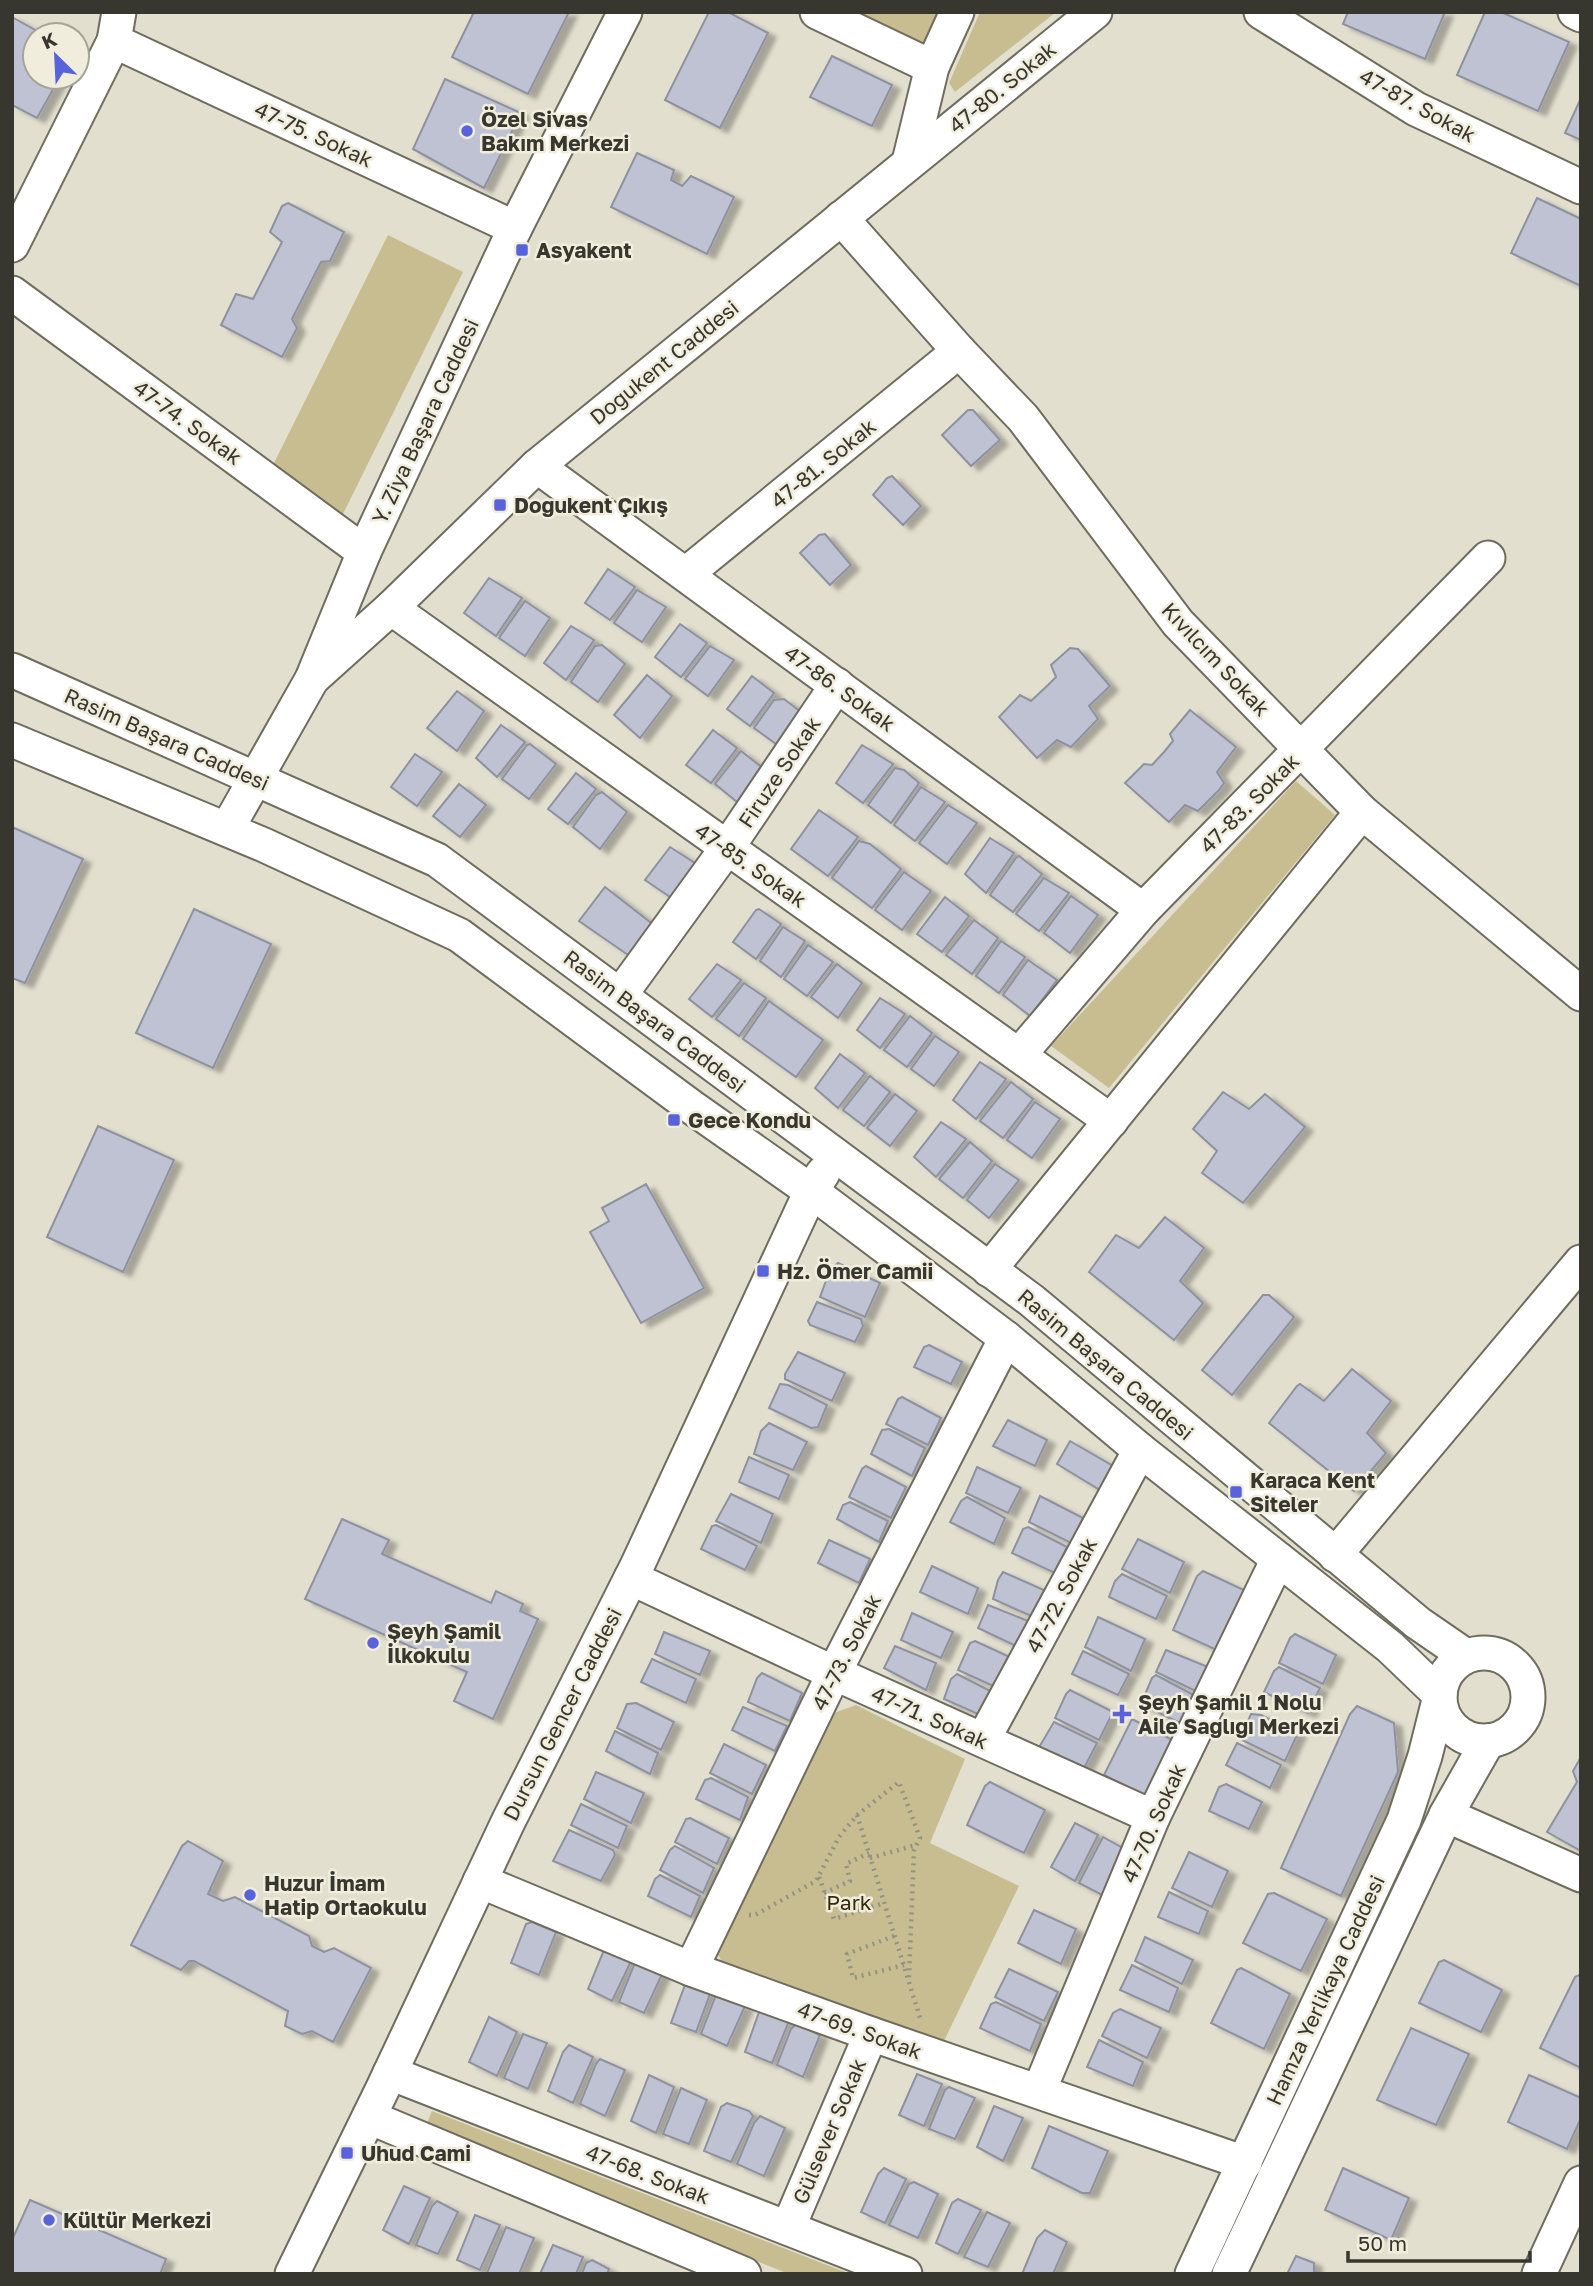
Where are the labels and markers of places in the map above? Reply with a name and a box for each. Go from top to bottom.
place label: Özel Sivas Bakım Merkezi [481,106,629,156]
marker: Özel Sivas Bakım Merkezi [459,123,475,139]
place label: Asyakent [536,237,632,263]
marker: Asyakent [514,242,530,258]
place label: Doğukent Çıkış [514,492,668,518]
marker: Doğukent Çıkış [492,497,508,513]
place label: Gece Kondu [688,1107,811,1133]
marker: Gece Kondu [666,1112,682,1128]
place label: Hz. Ömer Camii [777,1258,933,1284]
marker: Hz. Ömer Camii [755,1263,771,1279]
place label: Karaca Kent Siteler [1250,1467,1375,1517]
marker: Karaca Kent Siteler [1228,1484,1244,1500]
place label: Şeyh Şamil İlkokulu [387,1618,501,1668]
marker: Şeyh Şamil İlkokulu [365,1635,381,1651]
place label: Şeyh Şamil 1 Nolu Aile Sağlığı Merkezi [1138,1689,1339,1739]
marker: Şeyh Şamil 1 Nolu Aile Sağlığı Merkezi [1112,1704,1132,1724]
place label: Huzur İmam Hatip Ortaokulu [264,1870,427,1920]
marker: Huzur İmam Hatip Ortaokulu [242,1887,258,1903]
place label: Uhud Cami [361,2140,471,2166]
marker: Uhud Cami [339,2145,355,2161]
place label: Kültür Merkezi [63,2207,211,2233]
marker: Kültür Merkezi [41,2212,57,2228]

